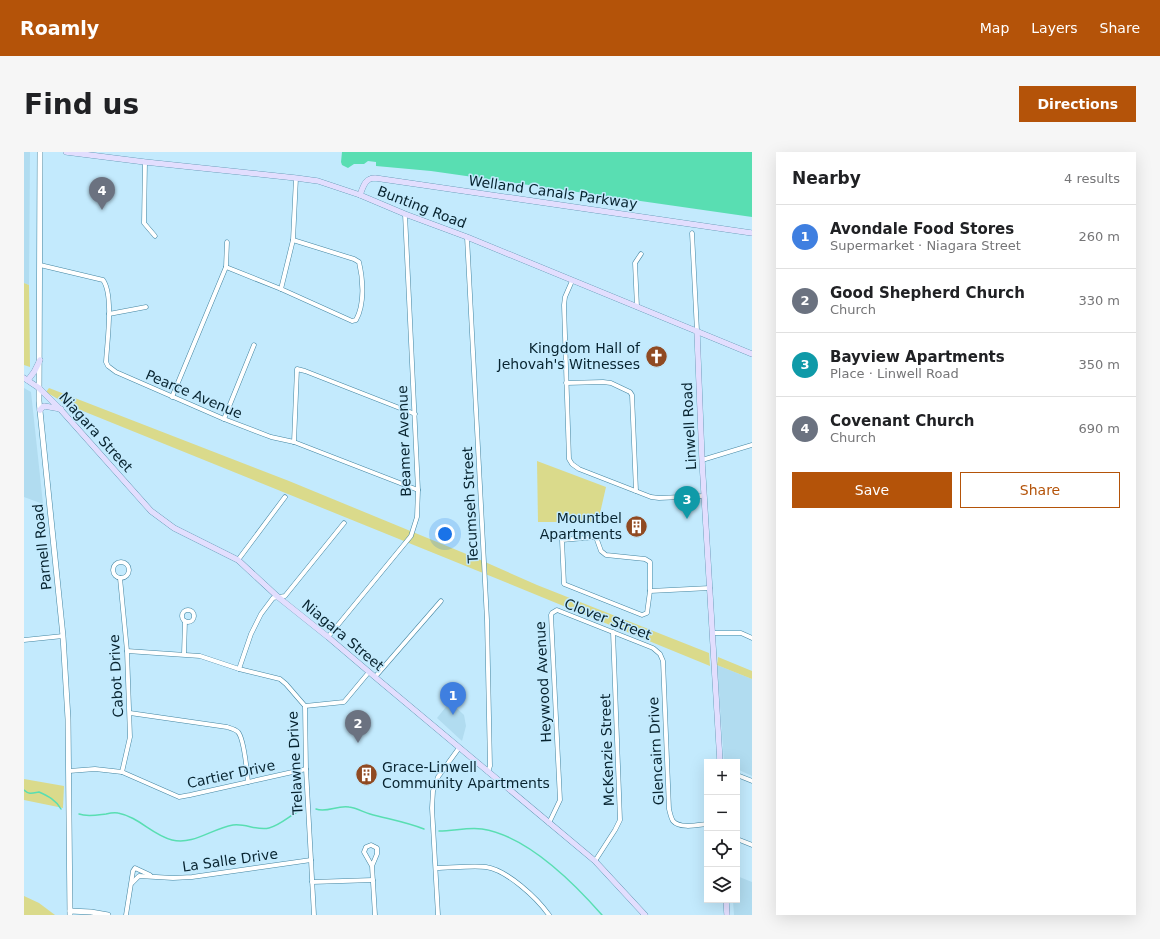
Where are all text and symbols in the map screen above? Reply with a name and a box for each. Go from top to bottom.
text: Roamly [20,17,99,39]
text: Map [980,20,1009,36]
text: Layers [1031,20,1078,36]
text: Share [1100,20,1140,36]
button: Directions [1019,86,1136,122]
text: Find us [24,88,139,121]
text: Nearby [792,168,861,188]
text: 4 results [1064,171,1120,186]
street label: Welland Canals Parkway [468,172,638,212]
pin: 4 [89,177,115,210]
street label: Bunting Road [375,183,469,231]
text: Avondale Food Stores [830,220,1014,238]
text: 1 [800,229,810,244]
text: 260 m [1078,229,1120,244]
text: Supermarket · Niagara Street [830,238,1021,253]
text: Good Shepherd Church [830,284,1025,302]
text: 2 [800,293,810,308]
text: 330 m [1078,293,1120,308]
text: Church [830,302,876,317]
place label: Kingdom Hall of Jehovah's Witnesses [497,340,641,372]
church icon: Kingdom Hall of Jehovah's Witnesses [643,343,669,369]
text: Bayview Apartments [830,348,1005,366]
text: 3 [800,357,810,372]
text: 350 m [1078,357,1120,372]
street label: Pearce Avenue [143,366,245,422]
text: Place · Linwell Road [830,366,959,381]
street label: Linwell Road [679,382,699,470]
street label: Beamer Avenue [394,385,414,497]
street label: Niagara Street [56,389,136,476]
text: Covenant Church [830,412,974,430]
text: 4 [800,421,810,436]
text: 690 m [1078,421,1120,436]
text: Church [830,430,876,445]
street label: Tecumseh Street [459,446,481,565]
button: Save [792,472,952,508]
button: Share [960,472,1120,508]
pin: 3 [674,486,700,519]
street label: Parnell Road [30,503,54,591]
place label: Mountbel Apartments [540,510,622,542]
building icon: Mountbel Apartments [624,513,650,539]
your location [435,524,455,544]
street label: Clover Street [562,595,654,643]
street label: Niagara Street [299,596,387,674]
street label: Heywood Avenue [532,621,554,743]
street label: Cabot Drive [106,634,126,718]
pin: 1 [440,682,466,715]
street label: McKenzie Street [597,693,617,807]
street label: Glencairn Drive [645,696,667,806]
pin: 2 [345,710,371,743]
street label: Trelawne Drive [284,711,306,816]
street label: Cartier Drive [185,757,277,791]
place label: Grace-Linwell Community Apartments [382,759,550,791]
map controls [704,759,740,903]
button: + [704,759,740,795]
building icon: Grace-Linwell Community Apartments [354,762,380,788]
button: − [704,795,740,831]
button: locate [704,831,740,867]
street label: La Salle Drive [181,845,279,875]
button: layers [704,867,740,903]

